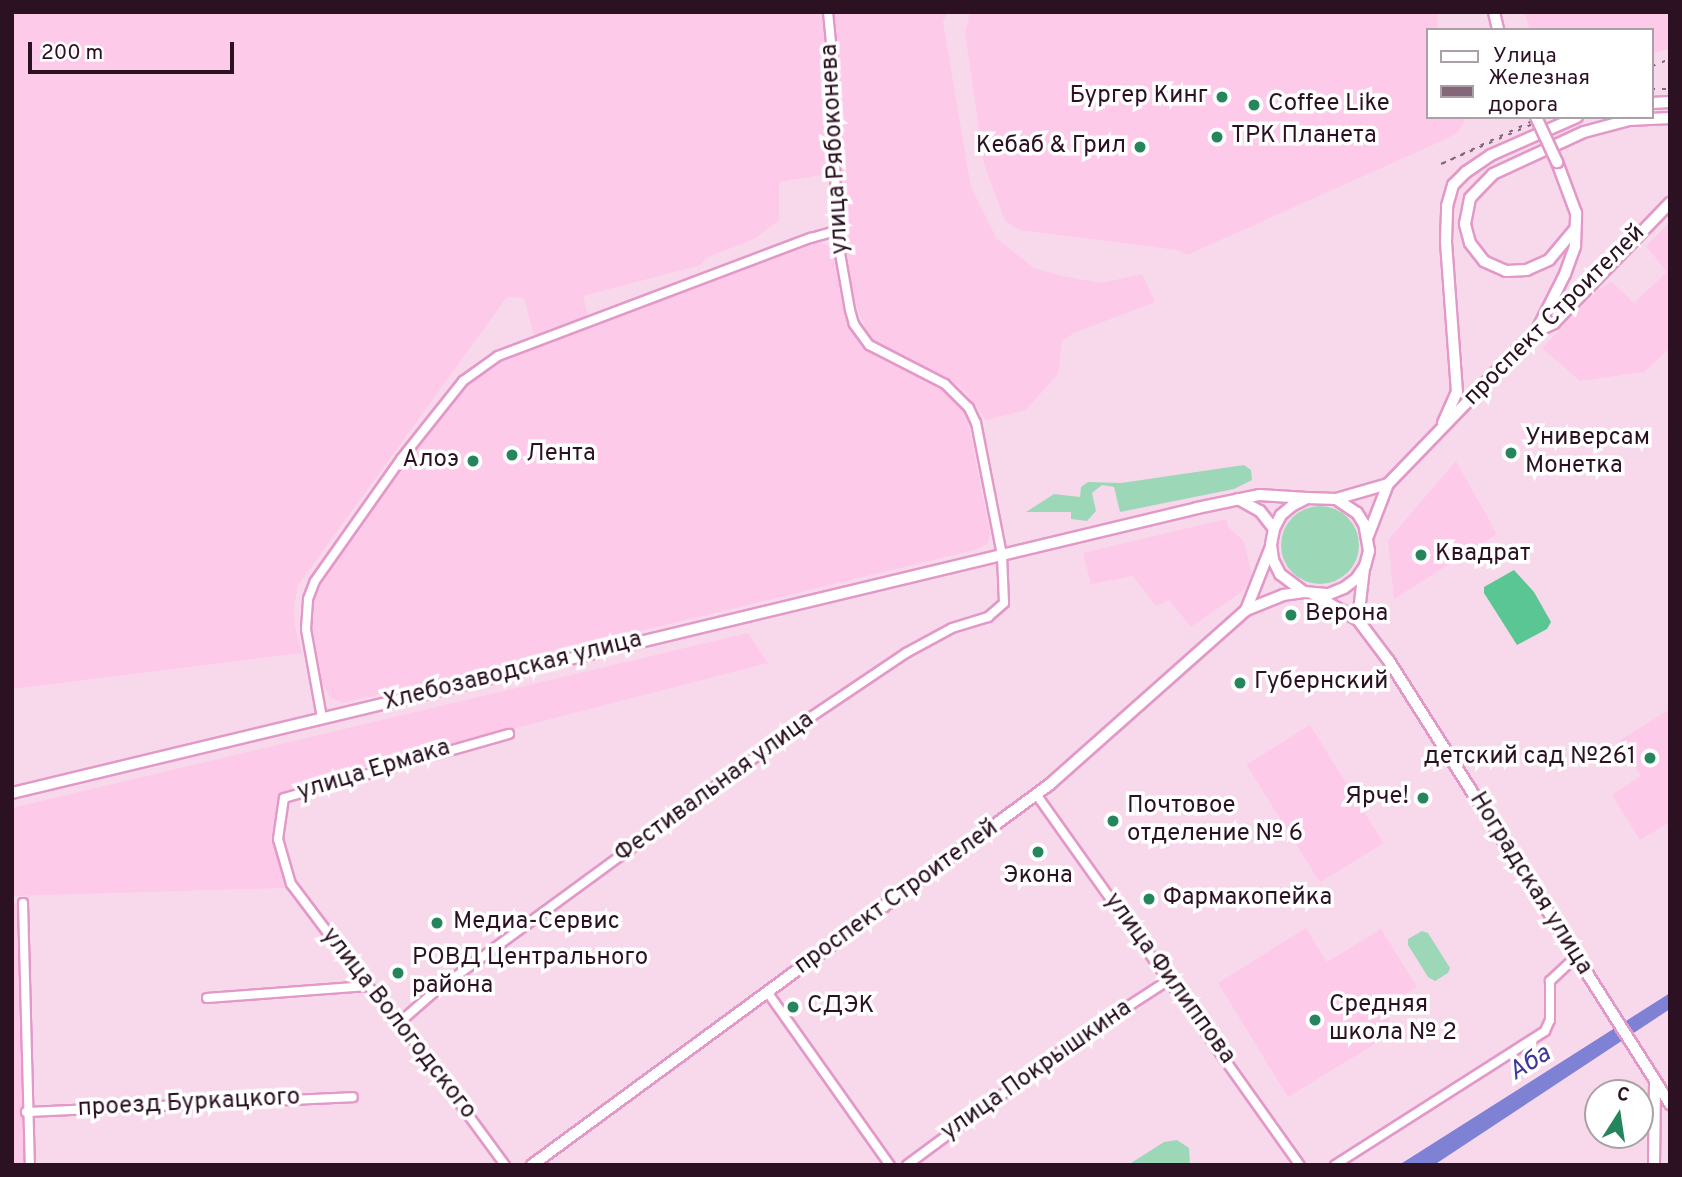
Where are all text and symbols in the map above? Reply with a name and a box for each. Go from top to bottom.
scale bar [32,28,238,72]
legend [1426,28,1654,119]
text: 200 m [41,40,103,67]
street label: улица Рябоконева [816,43,856,255]
text: Улица [1493,43,1557,70]
text: Железная дорога [1488,65,1590,119]
place label: Бургер Кинг [1069,83,1208,111]
marker: Бургер Кинг [1214,89,1230,105]
place label: Coffee Like [1268,91,1390,119]
marker: Coffee Like [1246,97,1262,113]
place label: ТРК Планета [1231,123,1377,151]
marker: ТРК Планета [1209,129,1225,145]
place label: Кeбаб & Грил [976,133,1126,161]
marker: Кeбаб & Грил [1132,139,1148,155]
street label: проспект Строителей [1458,219,1652,413]
place label: Универсам Монетка [1525,425,1650,481]
place label: Лента [526,441,596,469]
marker: Универсам Монетка [1503,445,1519,461]
place label: Алоэ [402,447,459,475]
marker: Лента [504,447,520,463]
marker: Алоэ [465,453,481,469]
place label: Квадрат [1435,541,1531,569]
marker: Квадрат [1413,547,1429,563]
place label: Верона [1305,601,1388,629]
marker: Верона [1283,607,1299,623]
street label: Хлебозаводская улица [381,626,645,718]
place label: Губернский [1254,669,1388,697]
marker: Губернский [1232,675,1248,691]
street label: Фестивальная улица [610,706,820,870]
street label: улица Ермака [294,734,454,808]
place label: детский сад №261 [1424,744,1636,772]
marker: детский сад №261 [1642,750,1658,766]
place label: Ярче! [1345,784,1409,812]
street label: Ноградская улица [1462,787,1598,981]
marker: Ярче! [1415,790,1431,806]
place label: Почтовое отделение № 6 [1127,793,1303,849]
marker: Почтовое отделение № 6 [1105,813,1121,829]
street label: проспект Строителей [790,815,1004,981]
marker: Экона [1030,844,1046,860]
place label: Экона [1003,863,1073,891]
place label: Фармакопейка [1163,885,1332,913]
street label: улица Филиппова [1097,888,1241,1070]
marker: Фармакопейка [1141,891,1157,907]
place label: Медиа-Сервис [453,909,620,937]
marker: Медиа-Сервис [427,913,447,933]
street label: улица Вологодского [314,923,482,1125]
place label: РОВД Центрального района [412,945,648,1001]
marker: РОВД Центрального района [390,965,406,981]
place label: Средняя школа № 2 [1329,992,1457,1048]
place label: СДЭК [807,993,874,1021]
street label: улица Покрышкина [936,995,1138,1147]
marker: СДЭК [785,999,801,1015]
marker: Средняя школа № 2 [1307,1012,1323,1028]
water label: Аба [1503,1039,1557,1089]
north arrow [1584,1079,1654,1149]
text: С [1615,1082,1631,1108]
street label: проезд Буркацкого [77,1084,301,1124]

